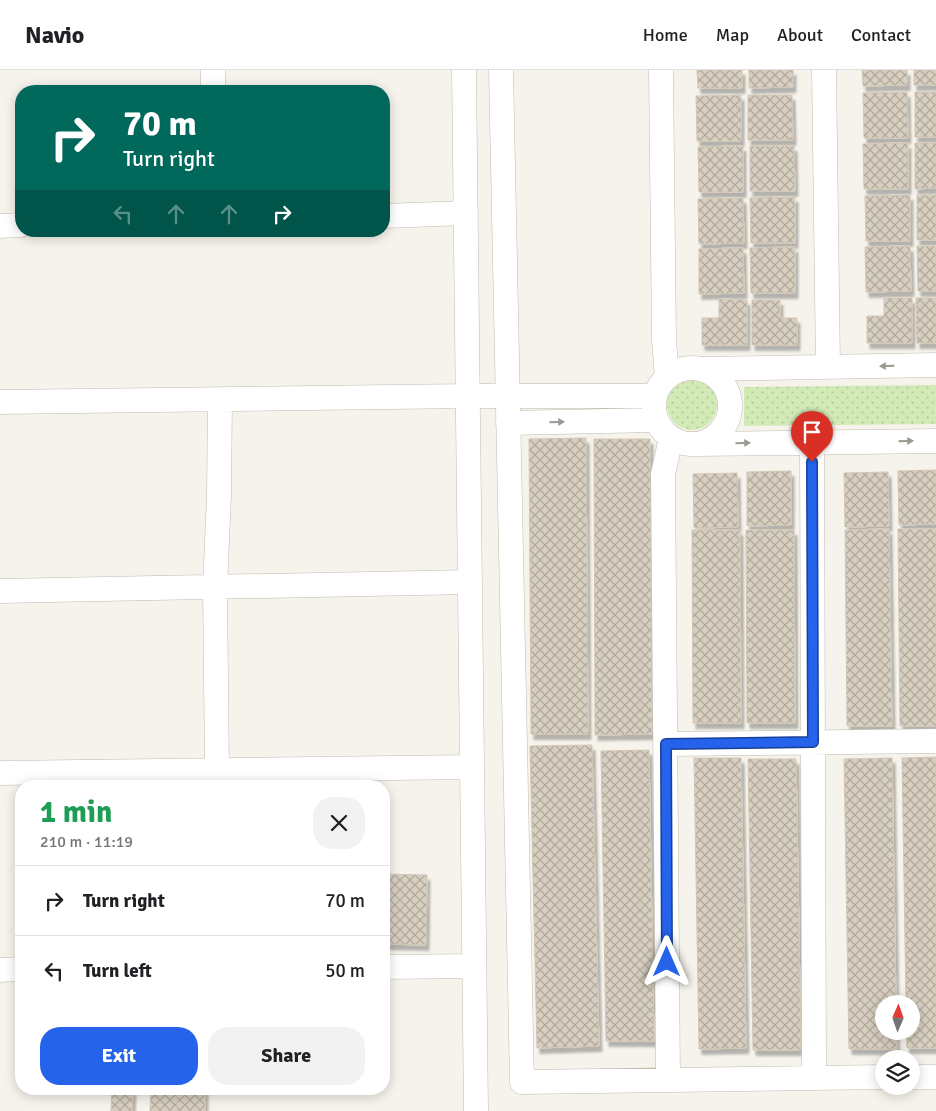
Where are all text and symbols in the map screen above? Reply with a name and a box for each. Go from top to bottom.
text: Navio [25,20,84,50]
text: Home [643,24,688,46]
text: Map [716,24,749,46]
text: About [777,24,823,46]
text: Contact [851,24,911,46]
text: 70 m [123,102,197,145]
icon: right [40,105,105,170]
text: Turn right [123,145,215,172]
icon: left [109,200,137,228]
icon: ahead [162,200,190,228]
icon: ahead [215,200,243,228]
icon: right [268,200,296,228]
one-way arrow [879,362,895,370]
pin [791,411,833,462]
one-way arrow [549,418,565,426]
icon: arrive [798,418,826,446]
one-way arrow [898,437,914,445]
one-way arrow [735,439,751,447]
text: 1 min [40,794,112,831]
button: close [313,797,365,849]
text: 210 m · 11:19 [40,832,133,852]
icon: right [40,887,68,915]
text: Turn right [83,889,165,913]
text: 70 m [325,889,365,913]
position arrow [640,935,692,987]
icon: left [40,957,68,985]
text: Turn left [83,959,152,983]
text: 50 m [325,959,365,983]
north arrow [875,995,920,1040]
map controls [875,995,920,1095]
button: Exit [40,1027,198,1085]
button: Share [208,1027,365,1085]
button: layers [875,1050,920,1095]

